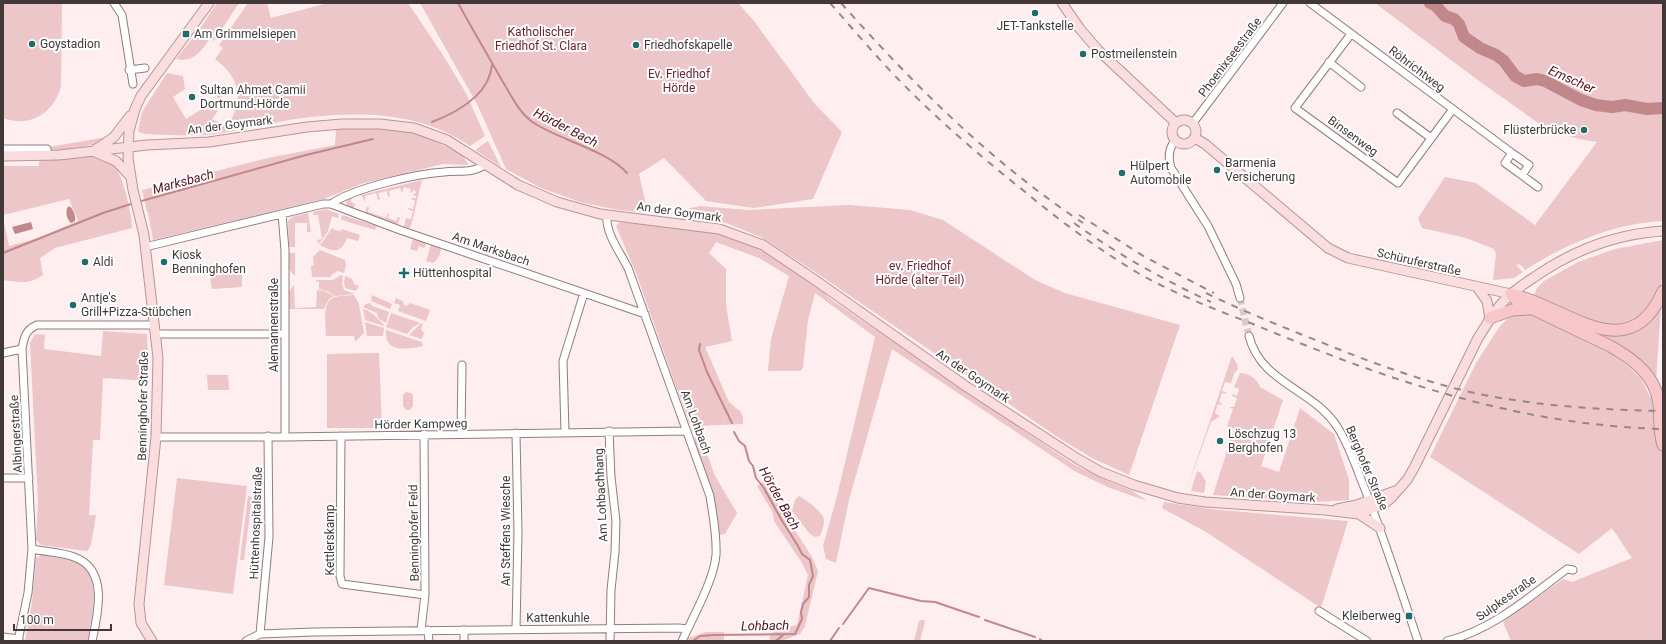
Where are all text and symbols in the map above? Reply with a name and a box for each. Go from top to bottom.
marker: JET-Tankstelle [1030,8,1040,18]
street label: Phoenixseestraße [1196,15,1264,99]
place label: JET-Tankstelle [996,19,1074,33]
park label: Katholischer Friedhof St. Clara [495,25,587,53]
place label: Am Grimmelsiepen [194,27,296,41]
marker: Am Grimmelsiepen [181,29,191,39]
place label: Goystadion [40,37,100,51]
place label: Friedhofskapelle [644,38,732,52]
marker: Goystadion [27,39,37,49]
marker: Friedhofskapelle [631,40,641,50]
street label: Röhrichtweg [1386,43,1448,95]
place label: Postmeilenstein [1091,47,1177,61]
marker: Postmeilenstein [1078,49,1088,59]
water label: Emscher [1546,63,1598,97]
park label: Ev. Friedhof Hörde [648,67,711,95]
place label: Sultan Ahmet Camii Dortmund-Hörde [200,83,306,111]
marker: Sultan Ahmet Camii Dortmund-Hörde [187,92,197,102]
water label: Hörder Bach [531,105,600,150]
street label: An der Goymark [187,113,274,137]
street label: Binsenweg [1325,113,1381,159]
place label: Flüsterbrücke [1503,123,1576,137]
marker: Flüsterbrücke [1579,125,1589,135]
place label: Barmenia Versicherung [1225,156,1295,184]
place label: Hülpert Automobile [1130,159,1191,187]
marker: Barmenia Versicherung [1212,165,1222,175]
water label: Marksbach [151,166,215,197]
marker: Hülpert Automobile [1117,168,1127,178]
street label: An der Goymark [636,199,723,225]
street label: Am Marksbach [451,229,531,269]
street label: Schüruferstraße [1376,246,1462,278]
place label: Kiosk Benninghofen [172,248,246,276]
place label: Aldi [93,255,114,269]
marker: Aldi [80,257,90,267]
marker: Kiosk Benninghofen [159,257,169,267]
park label: ev. Friedhof Hörde (alter Teil) [875,259,965,287]
place label: Hüttenhospital [413,266,492,280]
marker: Hüttenhospital [398,267,410,279]
street label: Alemannenstraße [267,278,281,372]
place label: Antje's Grill+Pizza-Stübchen [81,291,191,319]
marker: Antje's Grill+Pizza-Stübchen [68,300,78,310]
street label: An der Goymark [934,346,1013,406]
street label: Benninghofer Straße [135,351,151,461]
street label: Am Lohbach [678,388,714,456]
street label: Albingerstraße [7,395,25,473]
street label: Hörder Kampweg [374,416,468,432]
street label: Berghofer Straße [1343,424,1391,512]
place label: Löschzug 13 Berghofen [1228,427,1296,455]
marker: Löschzug 13 Berghofen [1215,436,1225,446]
street label: Am Lohbachhang [592,448,610,542]
water label: Hörder Bach [756,464,803,532]
street label: Hüttenhospitalstraße [247,466,265,580]
street label: An Steffens Wiesche [499,476,513,586]
street label: Benninghofer Feld [406,484,422,582]
street label: An der Goymark [1230,485,1317,505]
street label: Kettlerskamp [323,504,337,576]
street label: Sulpkestraße [1473,572,1539,624]
scale bar [14,606,111,632]
place label: Kleiberweg [1342,609,1401,623]
street label: Kattenkuhle [526,611,590,625]
marker: Kleiberweg [1404,611,1414,621]
text: 100 m [20,613,54,627]
water label: Lohbach [741,618,789,633]

